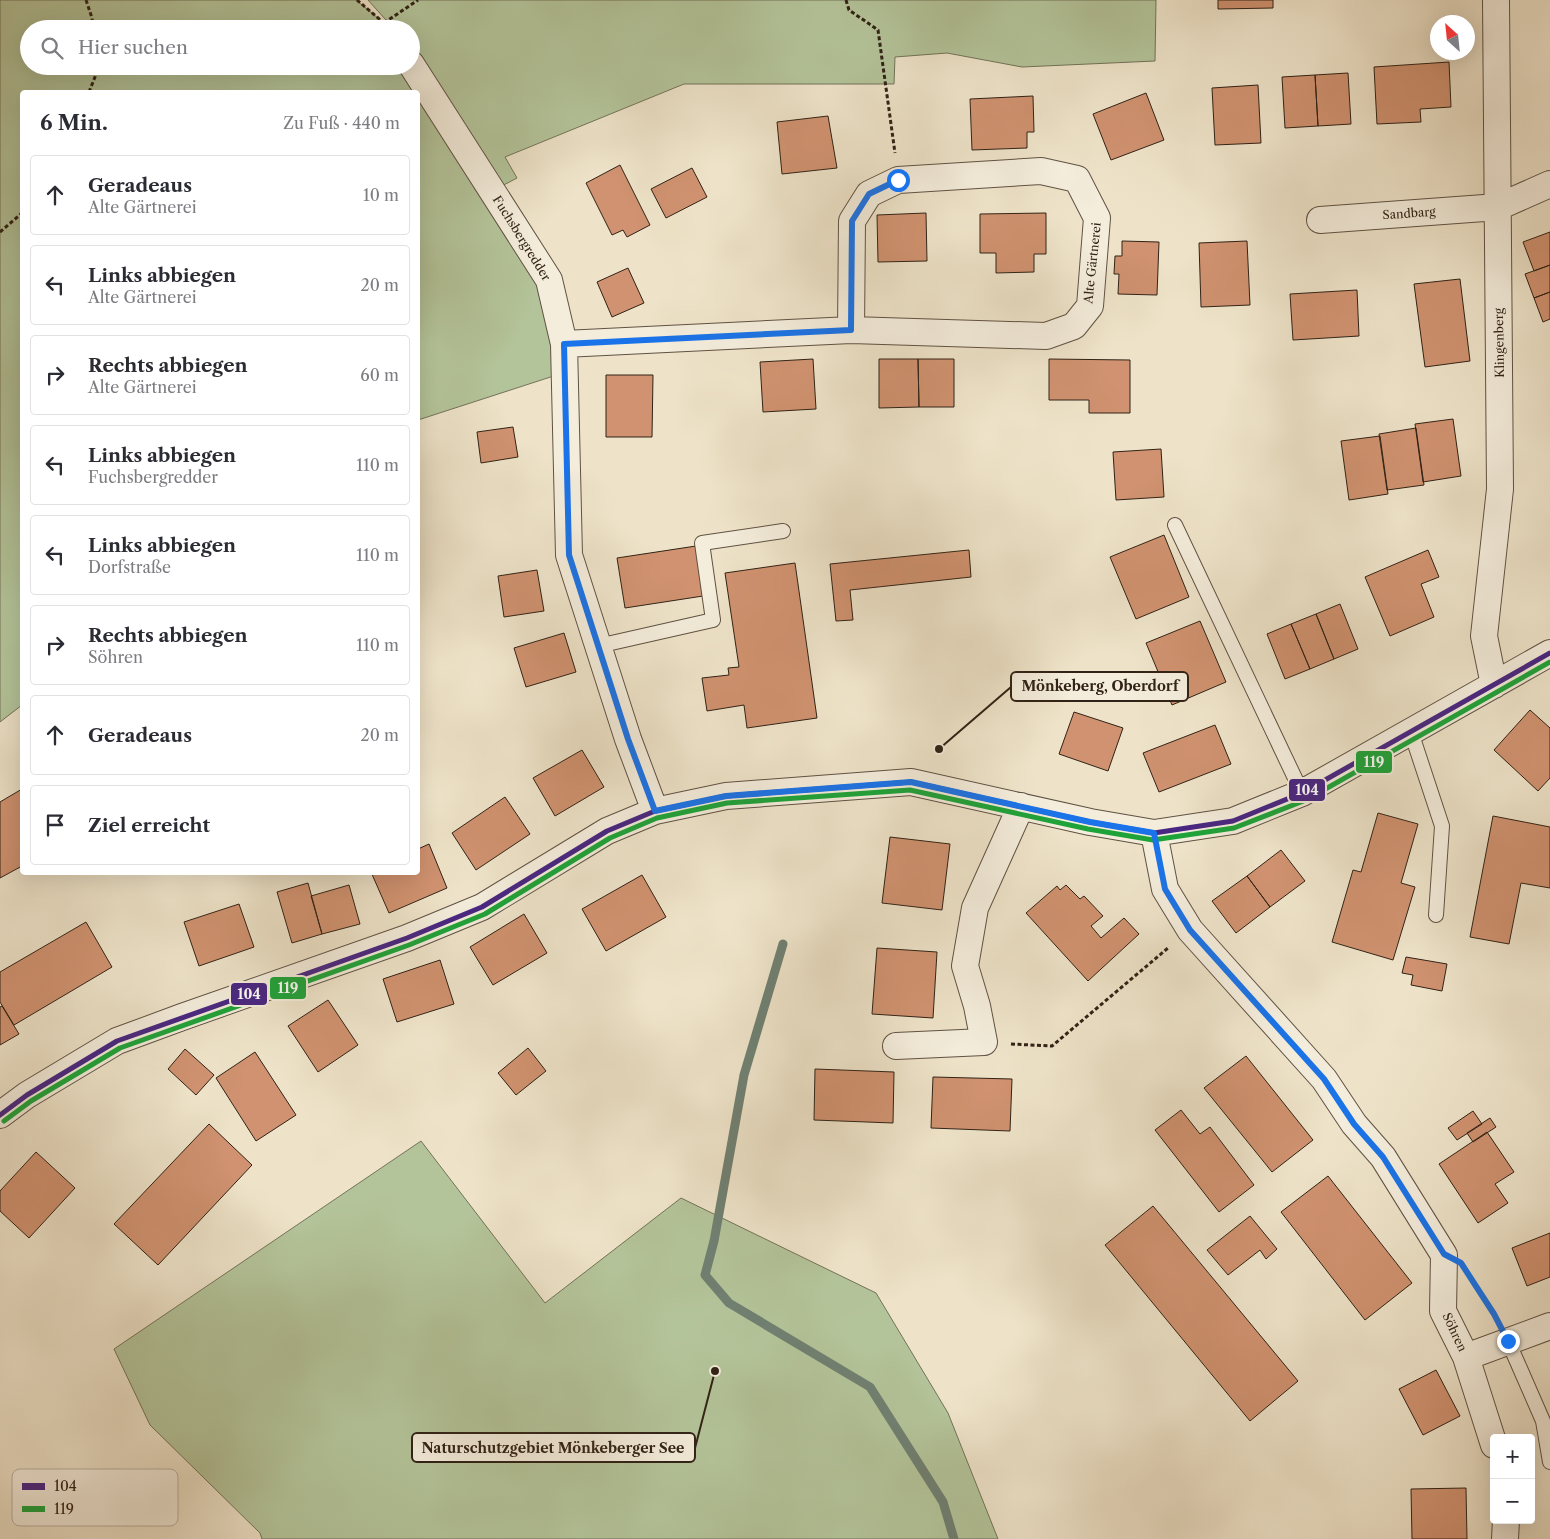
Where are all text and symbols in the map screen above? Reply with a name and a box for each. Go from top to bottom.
north arrow [1430,15,1475,60]
search box [20,20,420,75]
icon: search [38,34,66,62]
text: Hier suchen [78,36,188,59]
text: 6 Min. [40,110,108,135]
text: Zu Fuß · 440 m [283,113,400,133]
route start [887,169,910,192]
text: Geradeaus [88,174,192,197]
icon: ahead [41,181,69,209]
text: 10 m [363,185,399,205]
street label: Fuchsbergredder [490,193,554,283]
text: Alte Gärtnerei [88,197,197,217]
street label: Sandbarg [1382,204,1437,222]
street label: Alte Gärtnerei [1080,221,1104,305]
text: Links abbiegen [88,264,236,287]
icon: left [41,271,69,299]
text: 20 m [360,275,399,295]
text: Alte Gärtnerei [88,287,197,307]
street label: Klingenberg [1491,307,1507,378]
text: Rechts abbiegen [88,354,248,377]
icon: right [41,361,69,389]
text: 60 m [360,365,399,385]
text: Alte Gärtnerei [88,377,197,397]
text: Links abbiegen [88,444,236,467]
icon: left [41,451,69,479]
text: 110 m [356,455,399,475]
text: Fuchsbergredder [88,467,218,487]
text: Links abbiegen [88,534,236,557]
icon: left [41,541,69,569]
text: 110 m [356,545,399,565]
text: Dorfstraße [88,557,171,577]
text: Rechts abbiegen [88,624,248,647]
icon: right [41,631,69,659]
text: 110 m [356,635,399,655]
text: Söhren [88,647,143,667]
callout: Mönkeberg, Oberdorf [1011,672,1188,701]
text: Mönkeberg, Oberdorf [1021,677,1181,695]
icon: ahead [41,721,69,749]
text: Geradeaus [88,724,192,747]
text: 20 m [360,725,399,745]
line badge: 119 [1355,750,1393,774]
text: 119 [1364,753,1384,771]
line badge: 104 [1288,778,1326,802]
text: 104 [1295,781,1319,799]
icon: arrive [41,811,69,839]
text: Ziel erreicht [88,814,210,837]
line badge: 119 [269,976,307,1000]
text: 119 [278,979,298,997]
line badge: 104 [230,982,268,1006]
text: 104 [237,985,261,1003]
street label: Söhren [1439,1310,1471,1354]
route end [1497,1330,1520,1353]
callout: Naturschutzgebiet Mönkeberger See [412,1433,695,1462]
map controls [1490,1434,1535,1524]
button: + [1490,1434,1535,1479]
text: Naturschutzgebiet Mönkeberger See [422,1439,684,1457]
legend [12,1469,178,1526]
text: 104 [54,1477,77,1495]
button: − [1490,1479,1535,1524]
text: 119 [54,1500,74,1518]

